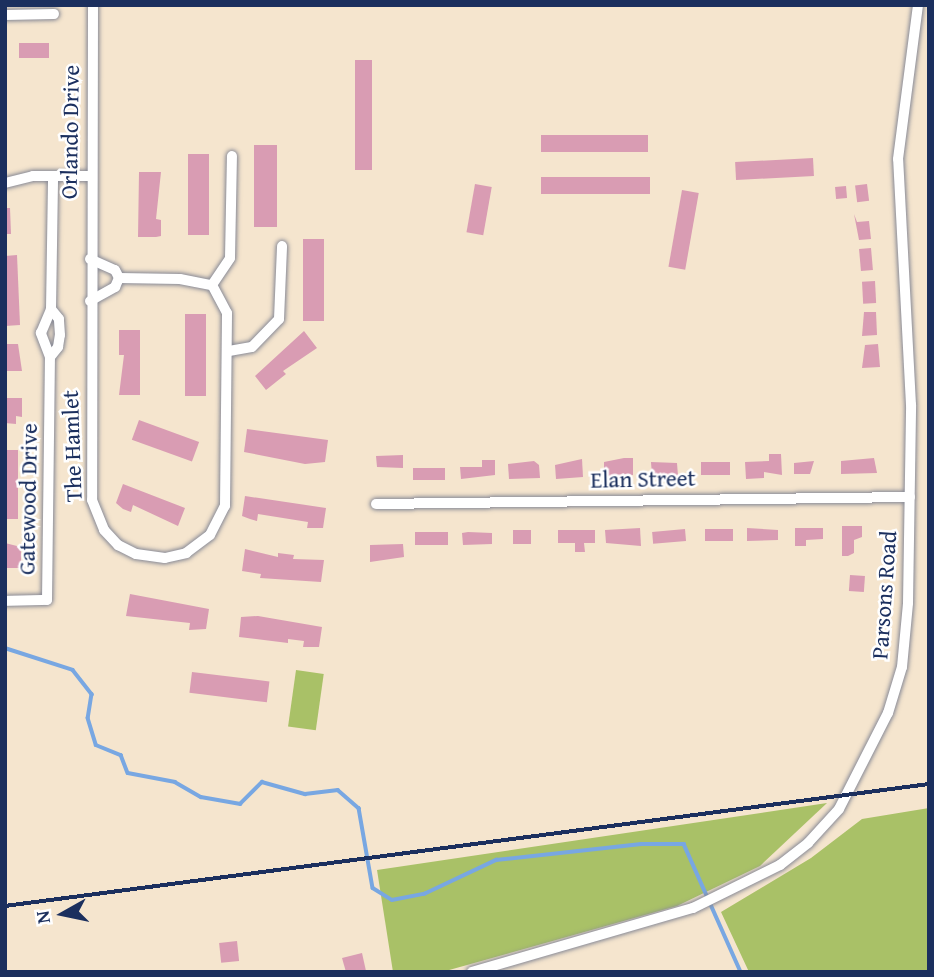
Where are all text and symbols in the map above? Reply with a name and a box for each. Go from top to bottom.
street label: Orlando Drive [55,65,85,199]
street label: The Hamlet [56,390,88,502]
street label: Gatewood Drive [13,423,43,575]
street label: Elan Street [590,464,696,494]
street label: Parsons Road [866,530,902,660]
north arrow [28,879,98,949]
text: N [27,909,57,926]

